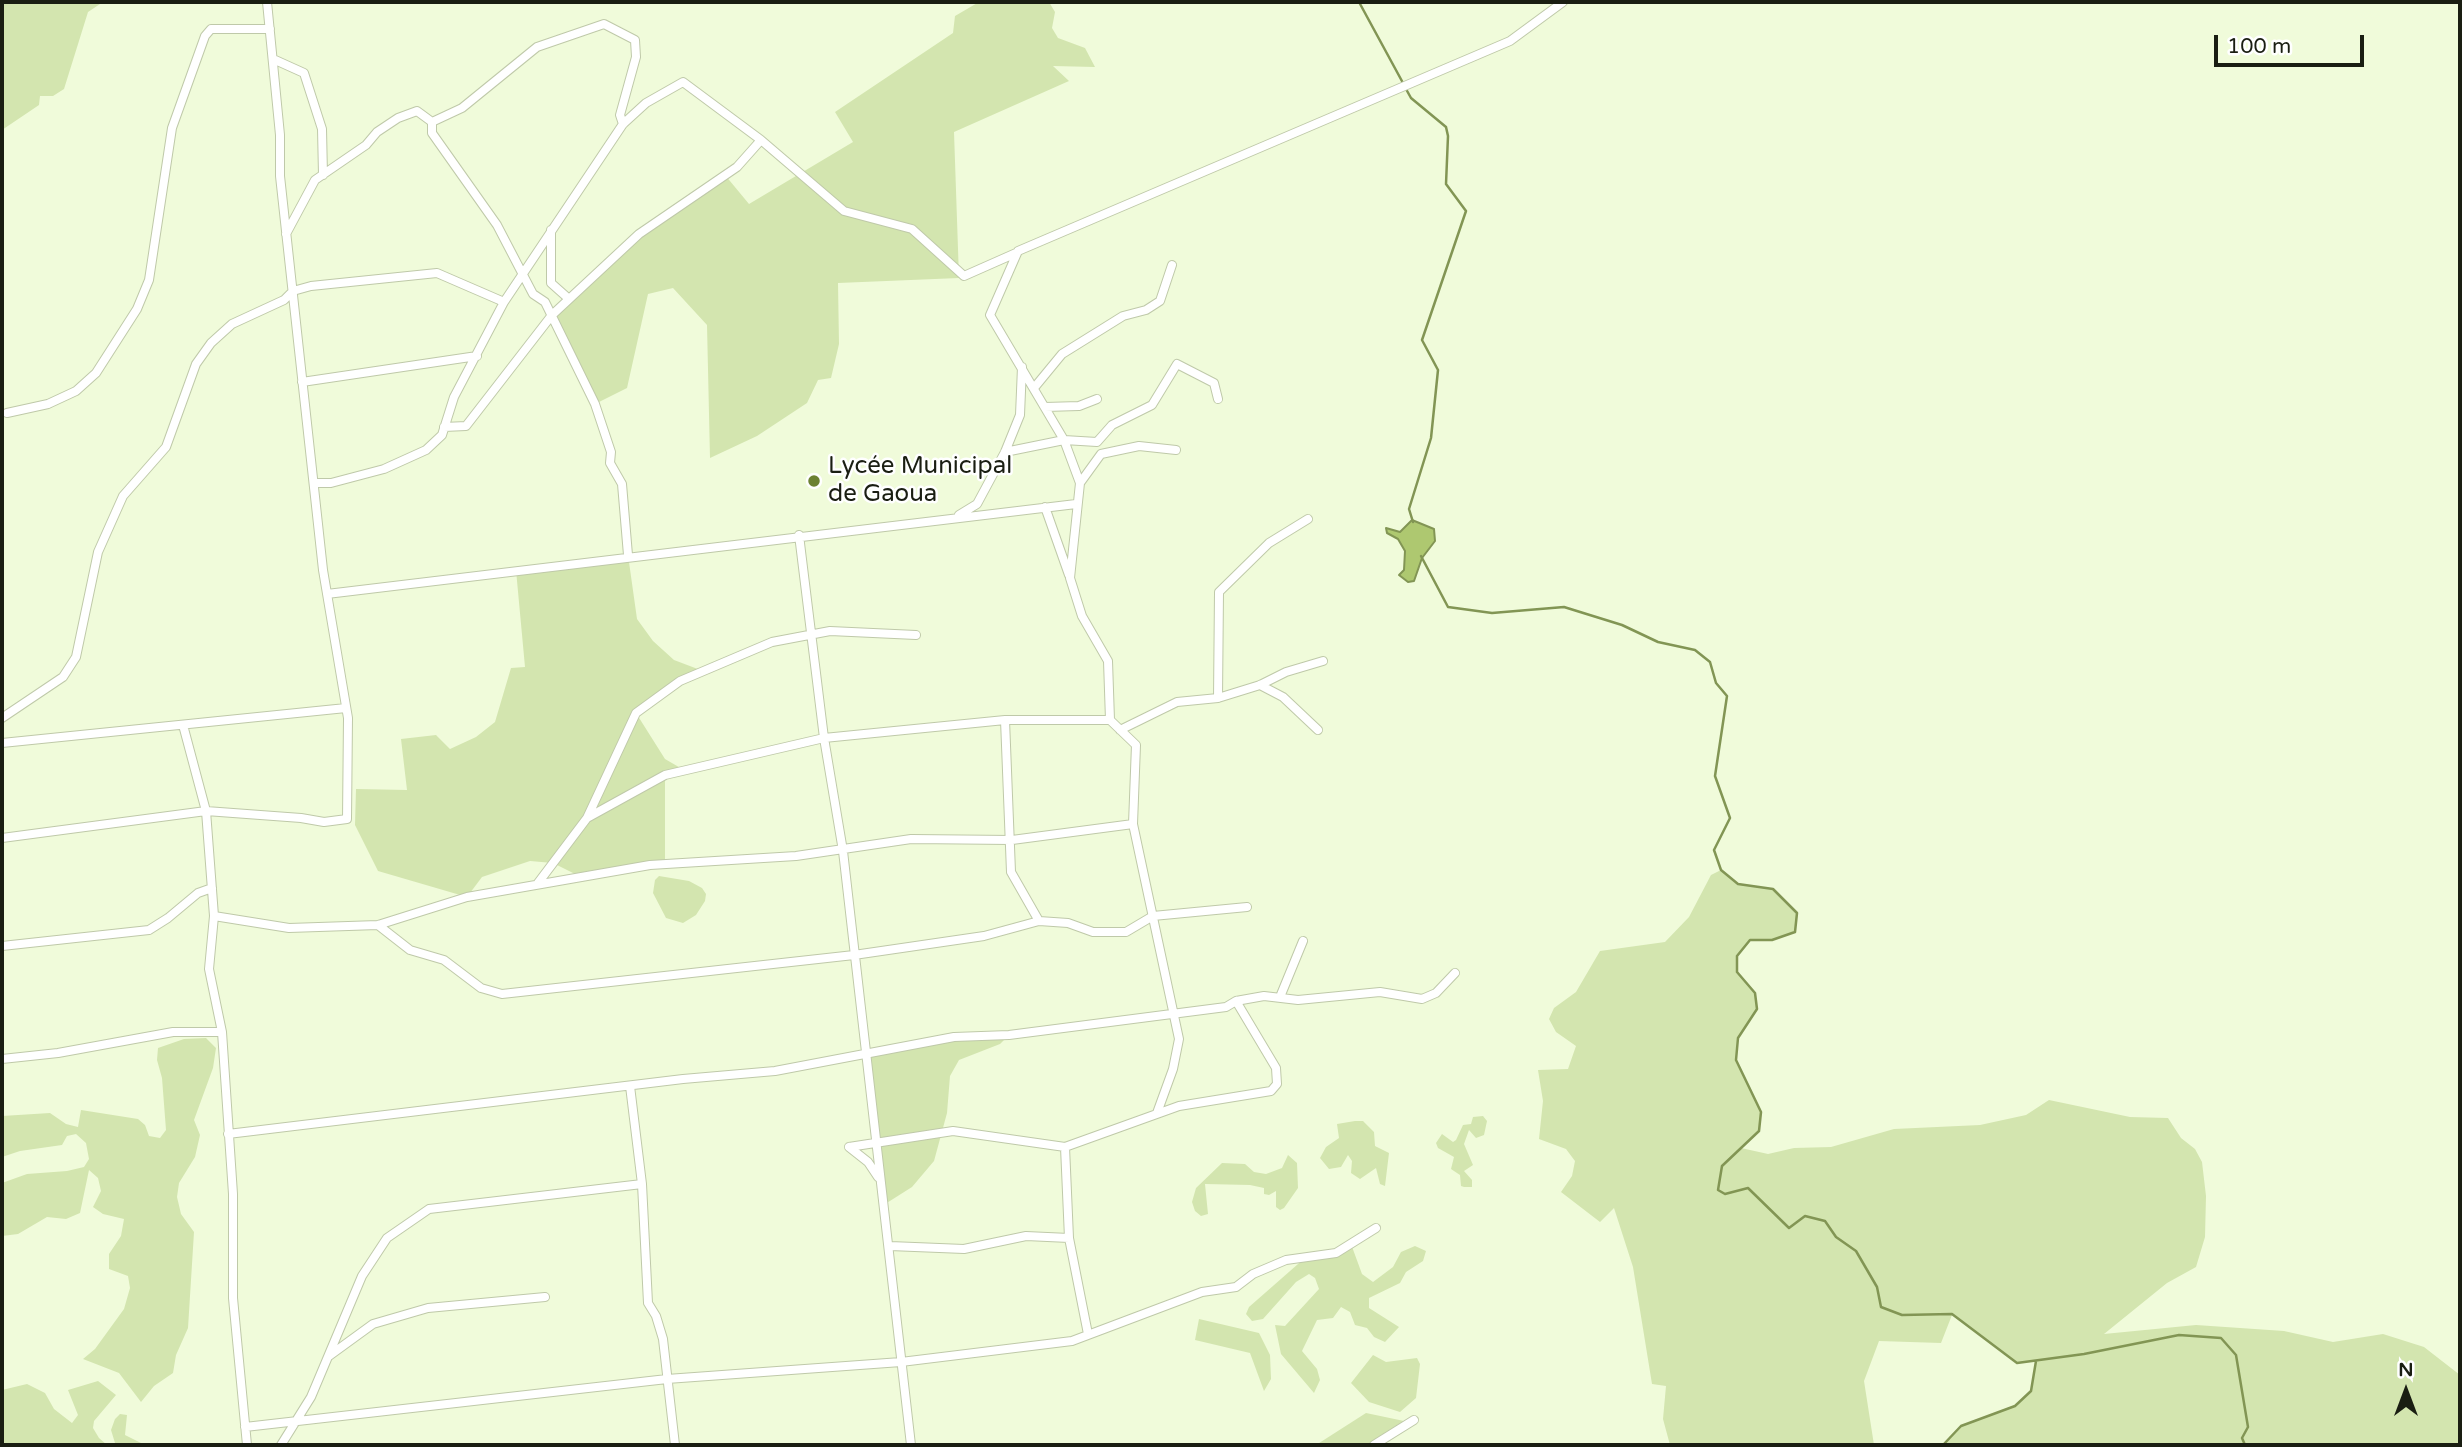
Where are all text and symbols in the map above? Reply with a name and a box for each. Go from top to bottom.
scale bar [2217,21,2368,65]
text: 100 m [2227,34,2291,59]
place label: Lycée Municipal de Gaoua [828,453,1012,509]
marker: Lycée Municipal de Gaoua [806,473,822,489]
north arrow [2371,1356,2441,1426]
text: N [2398,1359,2414,1381]

